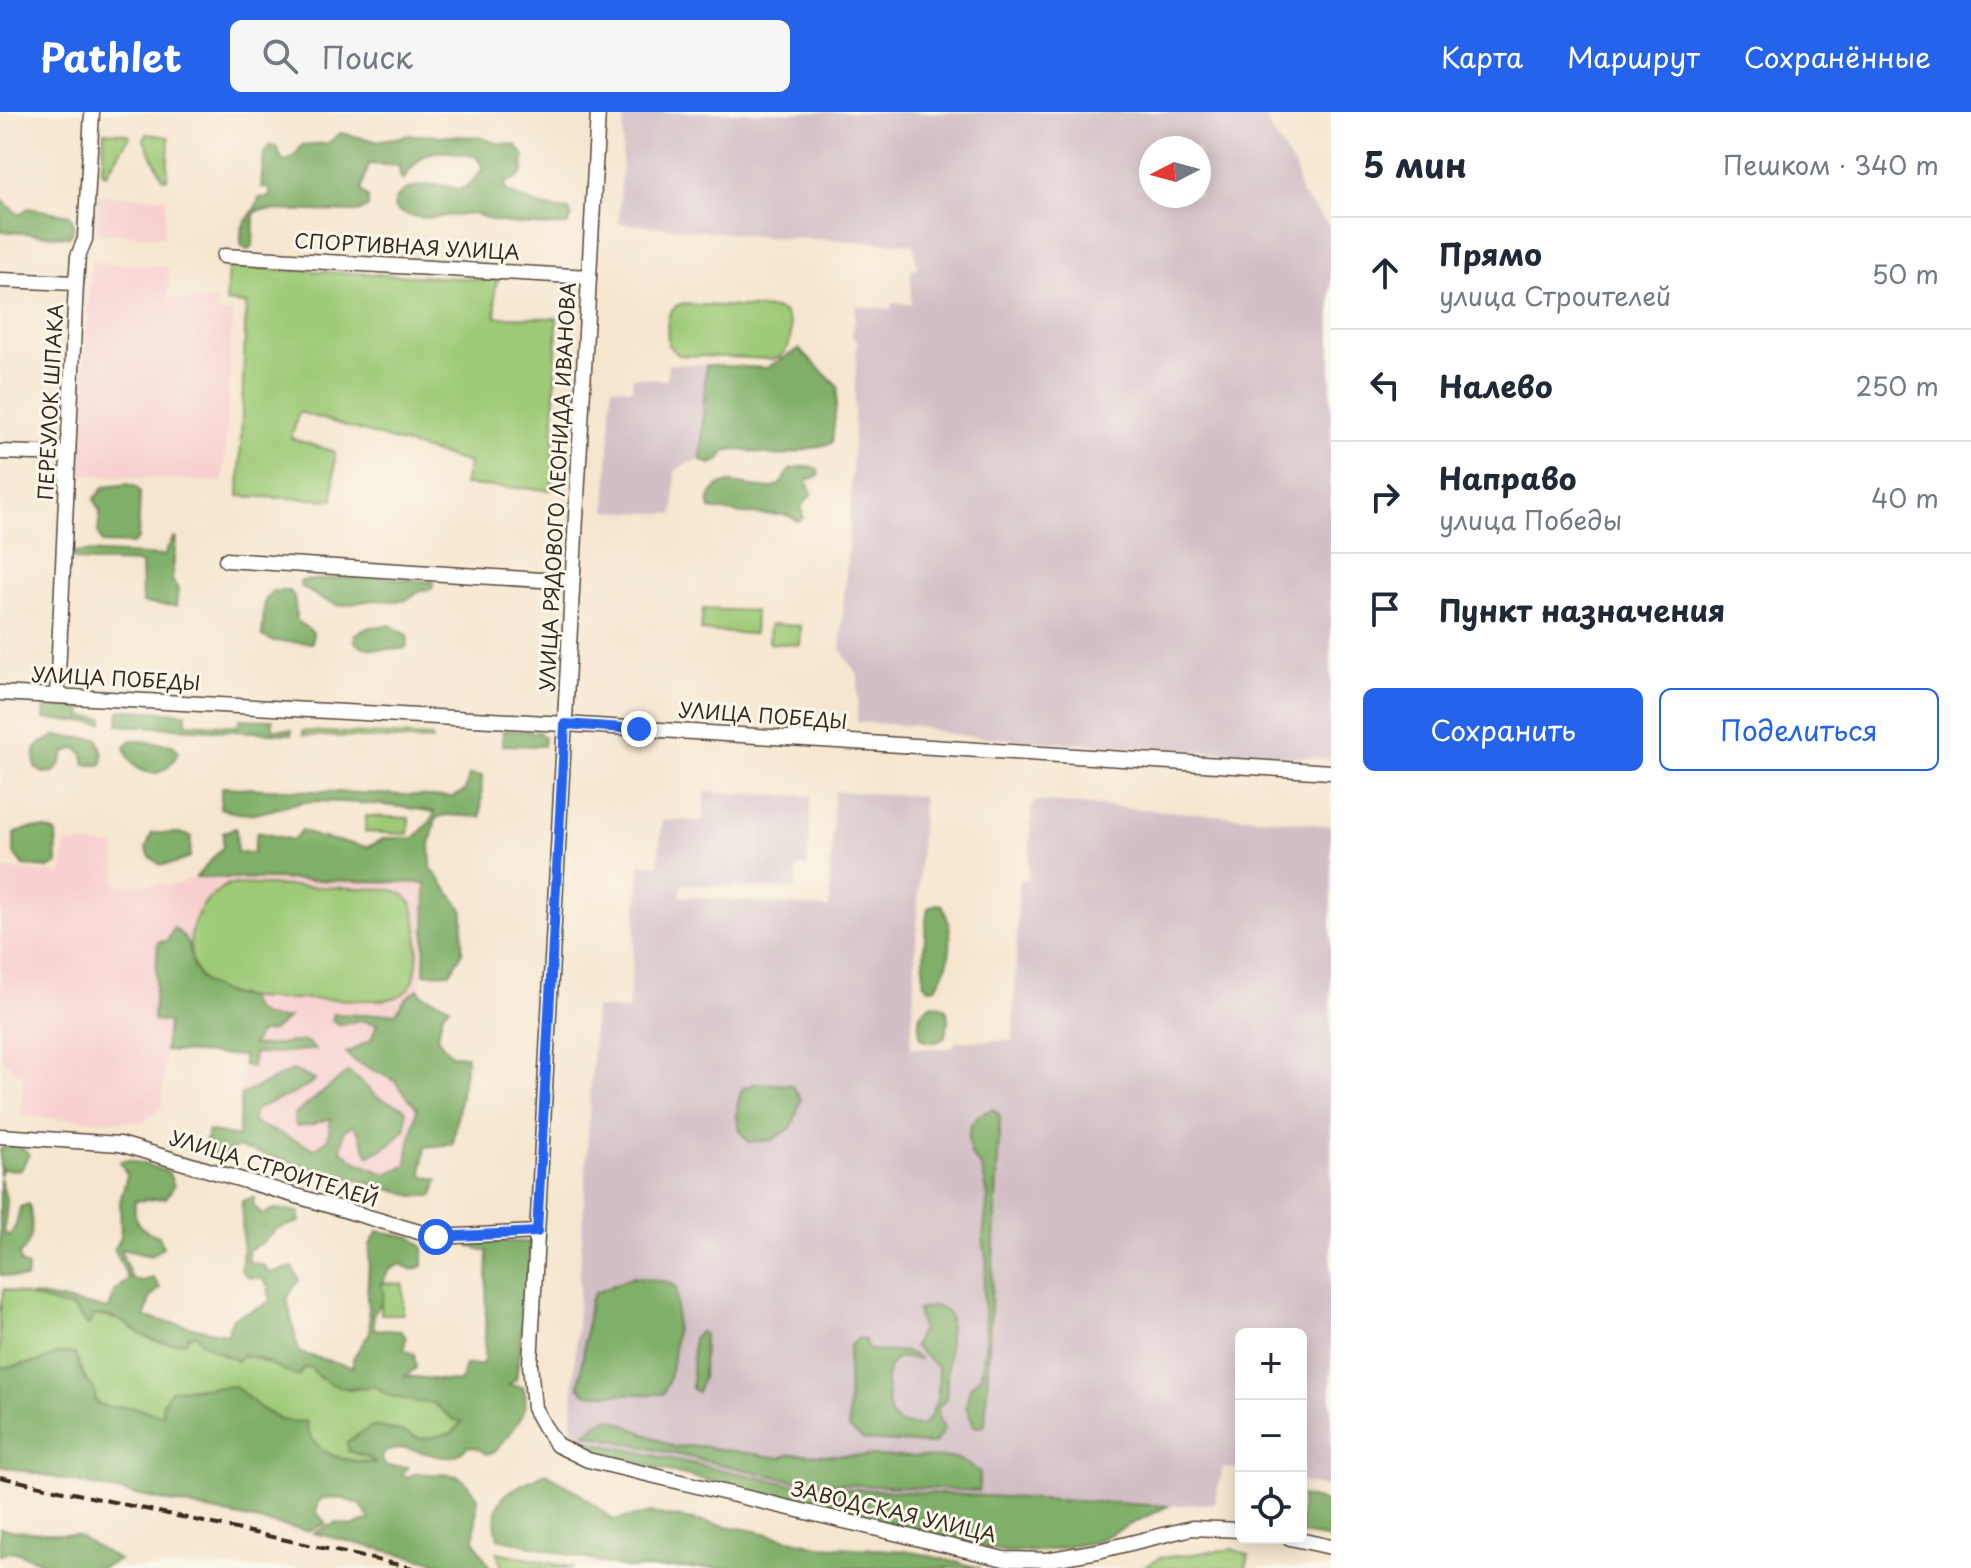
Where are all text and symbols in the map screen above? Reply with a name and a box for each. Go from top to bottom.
search box [230,20,790,92]
text: Pathlet [40,28,182,85]
icon: search [258,34,302,78]
text: Поиск [322,34,413,79]
text: Карта [1441,35,1523,78]
text: Маршрут [1567,35,1700,78]
text: Сохранённые [1744,35,1931,78]
north arrow [1139,136,1211,208]
text: 5 мин [1363,138,1467,190]
text: Пешком · 340 m [1723,145,1939,184]
street label: СПОРТИВНАЯ УЛИЦА [294,225,521,267]
text: Прямо [1439,231,1542,276]
icon: ahead [1363,251,1407,295]
text: 50 m [1872,254,1939,293]
text: улица Строителей [1439,276,1671,315]
street label: УЛИЦА РЯДОВОГО ЛЕОНИДА ИВАНОВА [531,282,583,692]
street label: ПЕРЕУЛОК ШПАКА [30,303,70,501]
icon: left [1363,363,1407,407]
text: Налево [1439,363,1553,408]
text: 250 m [1855,366,1939,405]
text: Направо [1439,455,1577,500]
icon: right [1363,475,1407,519]
text: 40 m [1871,478,1939,517]
text: улица Победы [1439,500,1622,539]
icon: arrive [1363,587,1407,631]
text: Пункт назначения [1439,587,1725,632]
street label: УЛИЦА ПОБЕДЫ [31,659,201,697]
button: Сохранить [1363,688,1643,771]
button: Поделиться [1659,688,1939,771]
street label: УЛИЦА ПОБЕДЫ [678,694,848,736]
route end [621,711,657,747]
street label: УЛИЦА СТРОИТЕЛЕЙ [166,1122,382,1214]
route start [418,1219,454,1255]
map controls [1235,1328,1307,1544]
button: + [1235,1328,1307,1400]
button: − [1235,1400,1307,1472]
button: locate [1235,1472,1307,1544]
street label: ЗАВОДСКАЯ УЛИЦА [789,1473,1000,1549]

